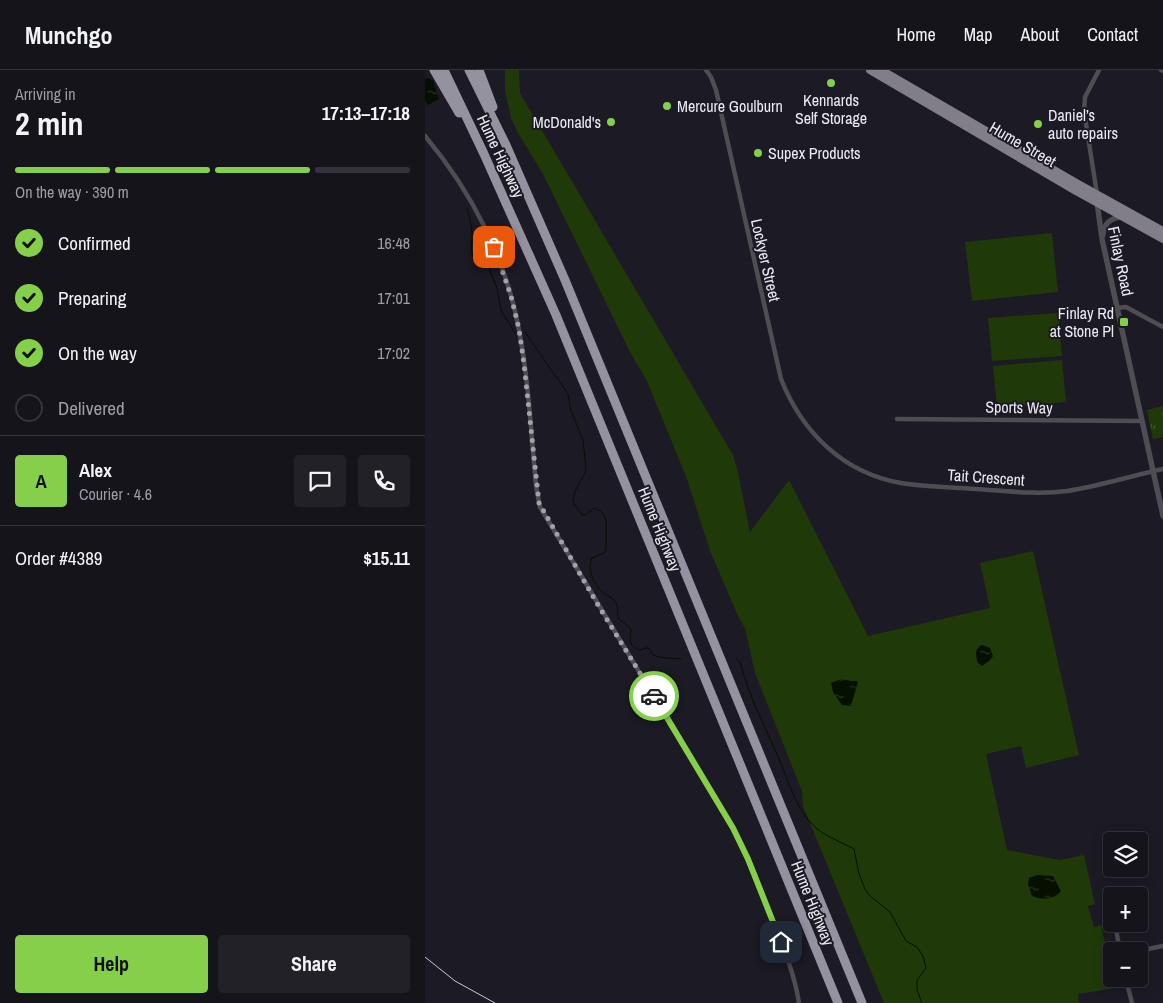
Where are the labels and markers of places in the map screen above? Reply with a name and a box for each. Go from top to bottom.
marker: Kennards Self Storage [825,77,837,89]
place label: Kennards Self Storage [795,89,867,129]
place label: Mercure Goulburn [677,95,783,117]
marker: Mercure Goulburn [661,100,673,112]
place label: Daniel’s auto repairs [1048,104,1118,144]
place label: McDonald's [533,111,601,133]
marker: McDonald's [605,116,617,128]
marker: Daniel’s auto repairs [1032,118,1044,130]
place label: Supex Products [768,142,861,164]
marker: Supex Products [752,147,764,159]
pin [473,226,515,268]
place label: Finlay Rd at Stone Pl [1050,302,1114,342]
marker: Finlay Rd at Stone Pl [1118,316,1130,328]
pin [760,921,802,963]

